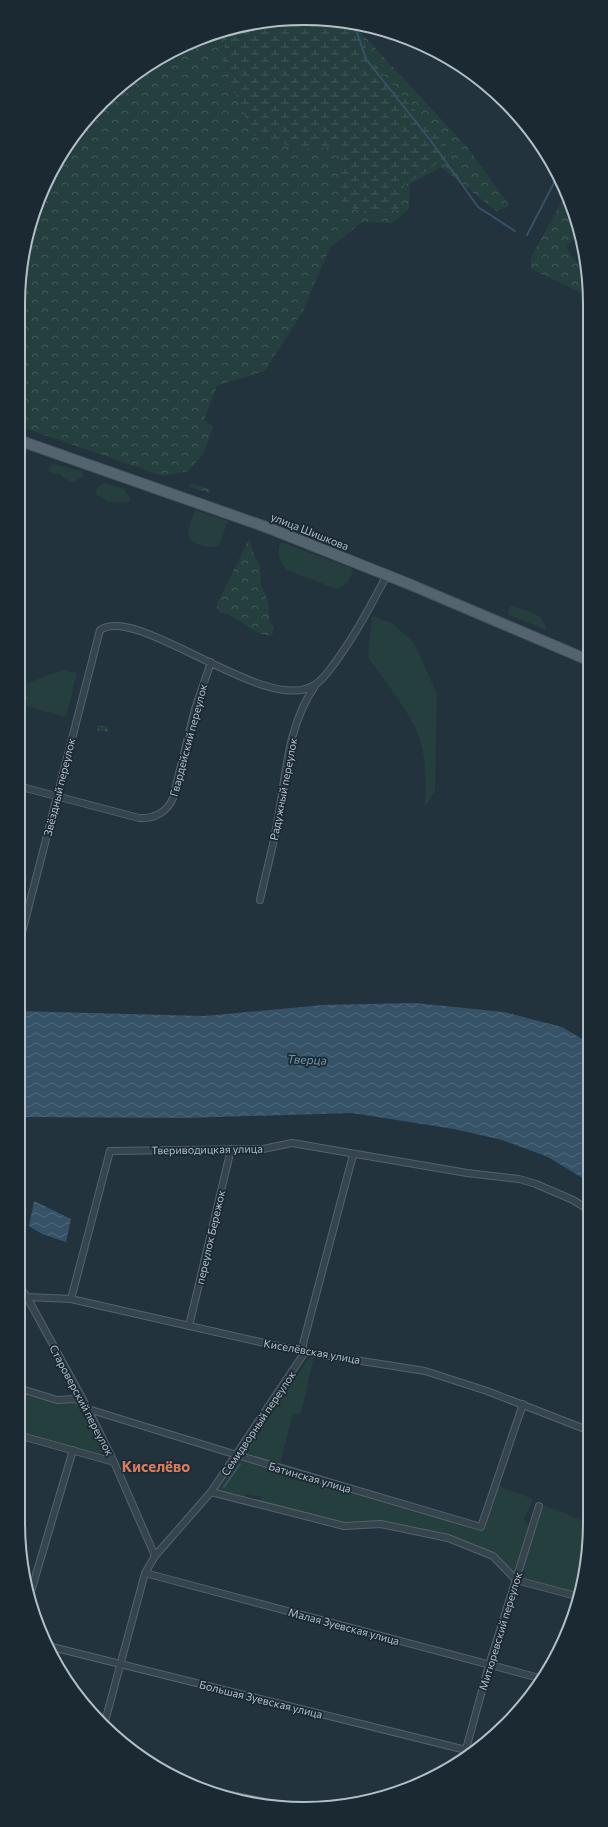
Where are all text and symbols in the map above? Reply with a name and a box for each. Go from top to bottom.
street label: улица Шишкова [269,509,351,553]
street label: Гвардейский переулок [167,682,209,798]
street label: Звёздный переулок [41,736,78,837]
street label: Радужный переулок [267,736,299,841]
water label: Тверца [287,1051,327,1067]
street label: Твериводицкая улица [151,1142,263,1156]
street label: переулок Бережок [193,1189,227,1285]
street label: Киселёвская улица [263,1336,361,1366]
street label: Староверский переулок [47,1342,117,1458]
street label: Семидворный переулок [218,1368,298,1478]
district label: Киселёво [122,1457,190,1475]
street label: Батинская улица [267,1459,353,1495]
street label: Митюревский переулок [476,1570,524,1692]
street label: Малая Зуевская улица [287,1605,401,1647]
street label: Большая Зуевская улица [198,1677,324,1721]

